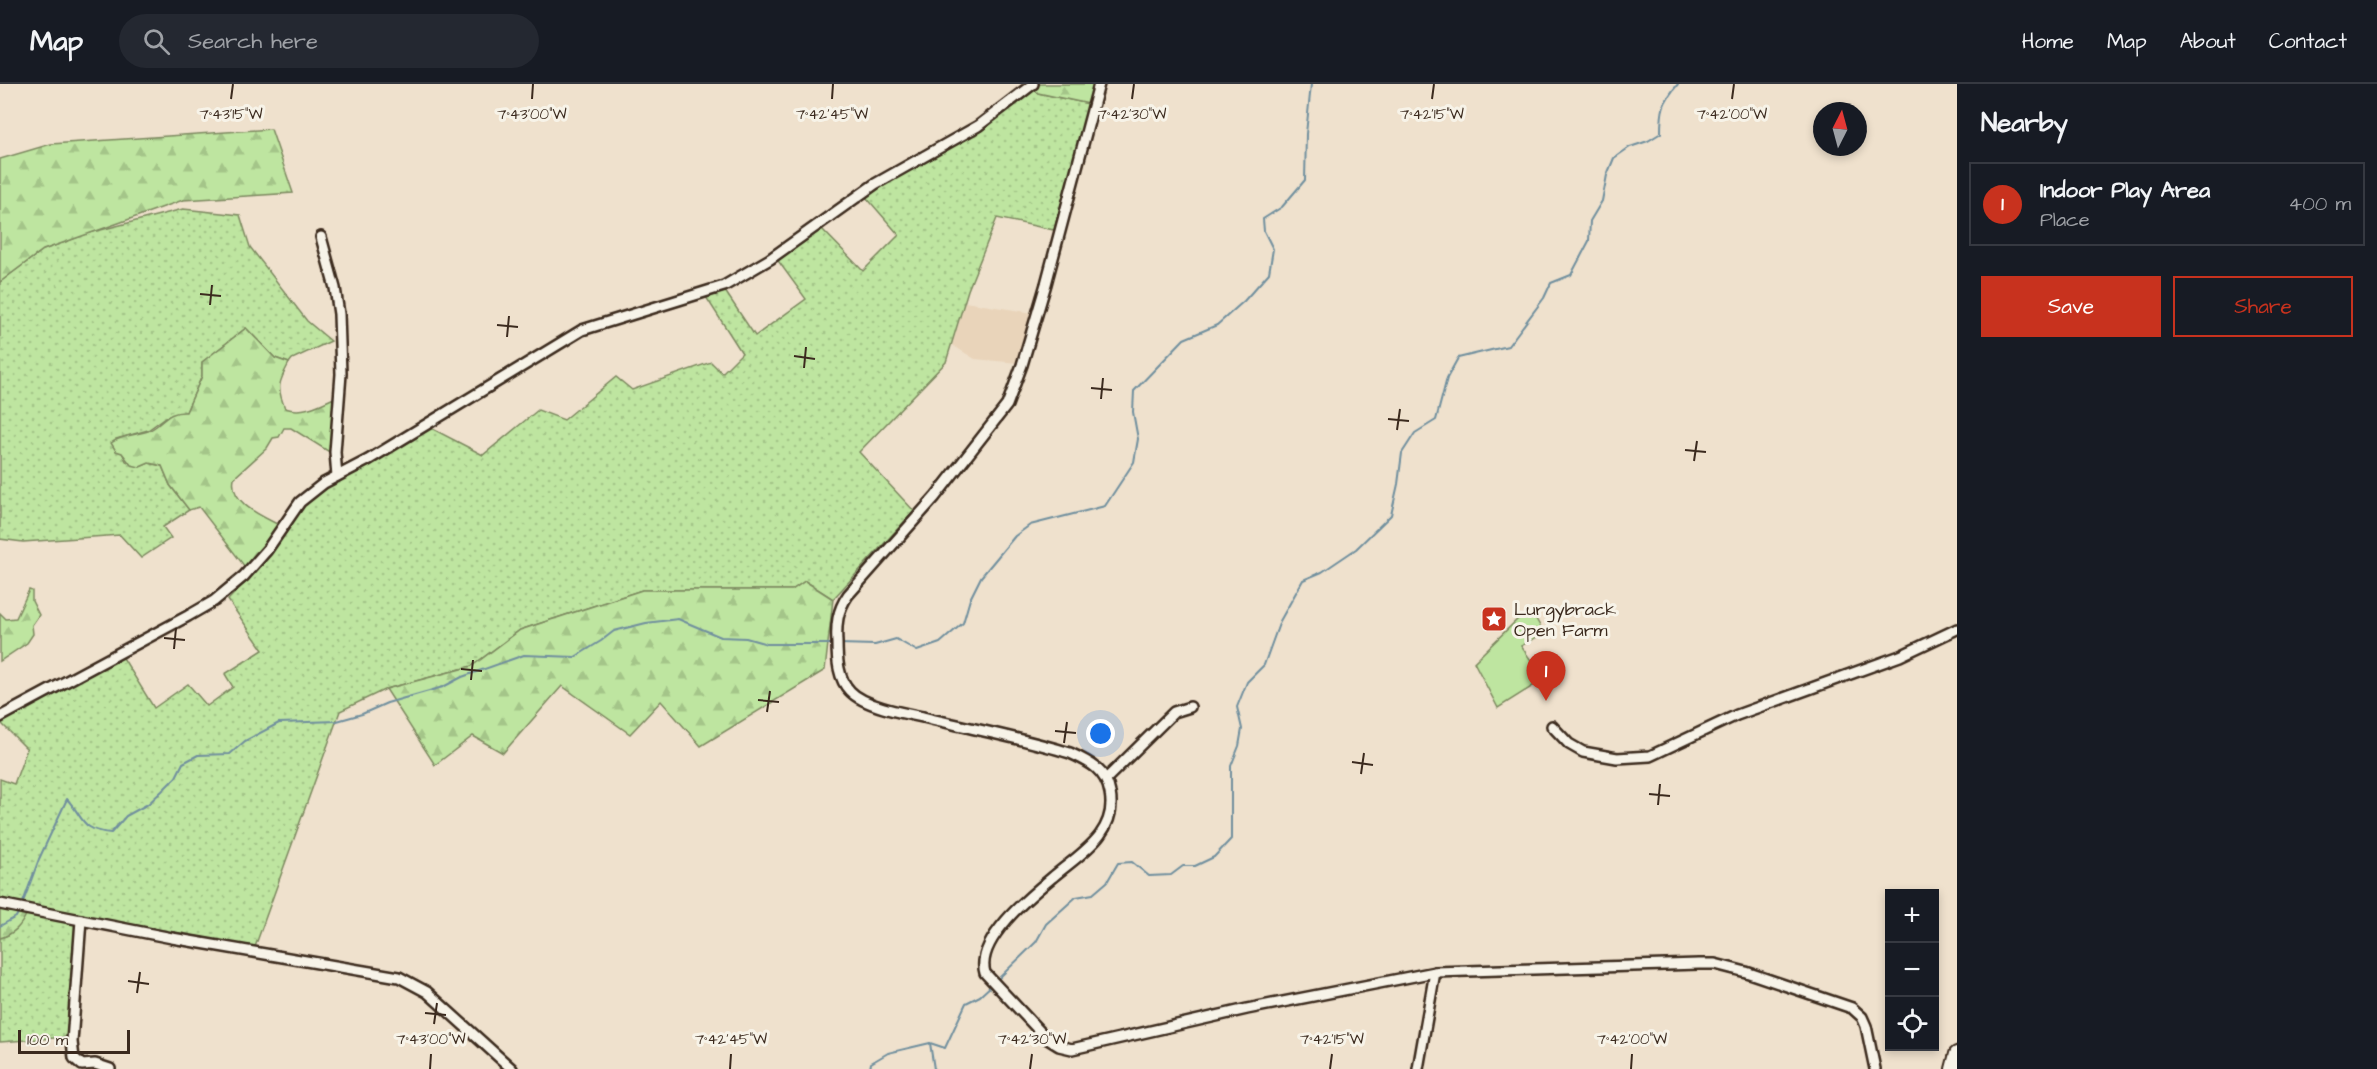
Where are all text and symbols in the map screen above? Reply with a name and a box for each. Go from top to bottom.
search box [119,14,539,68]
text: Map [30,22,83,61]
icon: search [140,25,173,58]
text: Search here [188,26,318,57]
text: Home [2022,27,2074,56]
text: Map [2107,27,2147,56]
text: About [2180,27,2236,56]
text: Contact [2269,27,2347,56]
north arrow [1813,102,1867,156]
text: 7°43'15"W [200,104,263,125]
text: 7°43'00"W [497,104,567,125]
text: 7°42'45"W [796,104,868,125]
text: 7°42'30"W [1098,104,1166,125]
text: 7°42'15"W [1400,104,1464,125]
text: 7°42'00"W [1697,104,1767,125]
text: Nearby [1981,105,2068,141]
text: Indoor Play Area [2040,175,2210,206]
text: 1 [2001,190,2004,218]
text: 400 m [2289,190,2351,218]
text: Place [2040,206,2090,234]
button: Save [1981,276,2161,337]
button: Share [2173,276,2353,337]
place label: Lurgybrack Open Farm [1514,597,1616,643]
place icon: Lurgybrack Open Farm [1479,604,1509,634]
pin: 1 [1526,652,1566,701]
your location [1086,719,1115,748]
map controls [1885,889,1939,1051]
button: + [1885,889,1939,943]
button: − [1885,943,1939,997]
button: locate [1885,997,1939,1051]
scale bar [18,1027,130,1054]
text: 100 m [27,1029,68,1051]
text: 7°43'00"W [396,1029,466,1050]
text: 7°42'45"W [695,1029,767,1050]
text: 7°42'30"W [998,1029,1066,1050]
text: 7°42'15"W [1300,1029,1364,1050]
text: 7°42'00"W [1597,1029,1667,1050]

